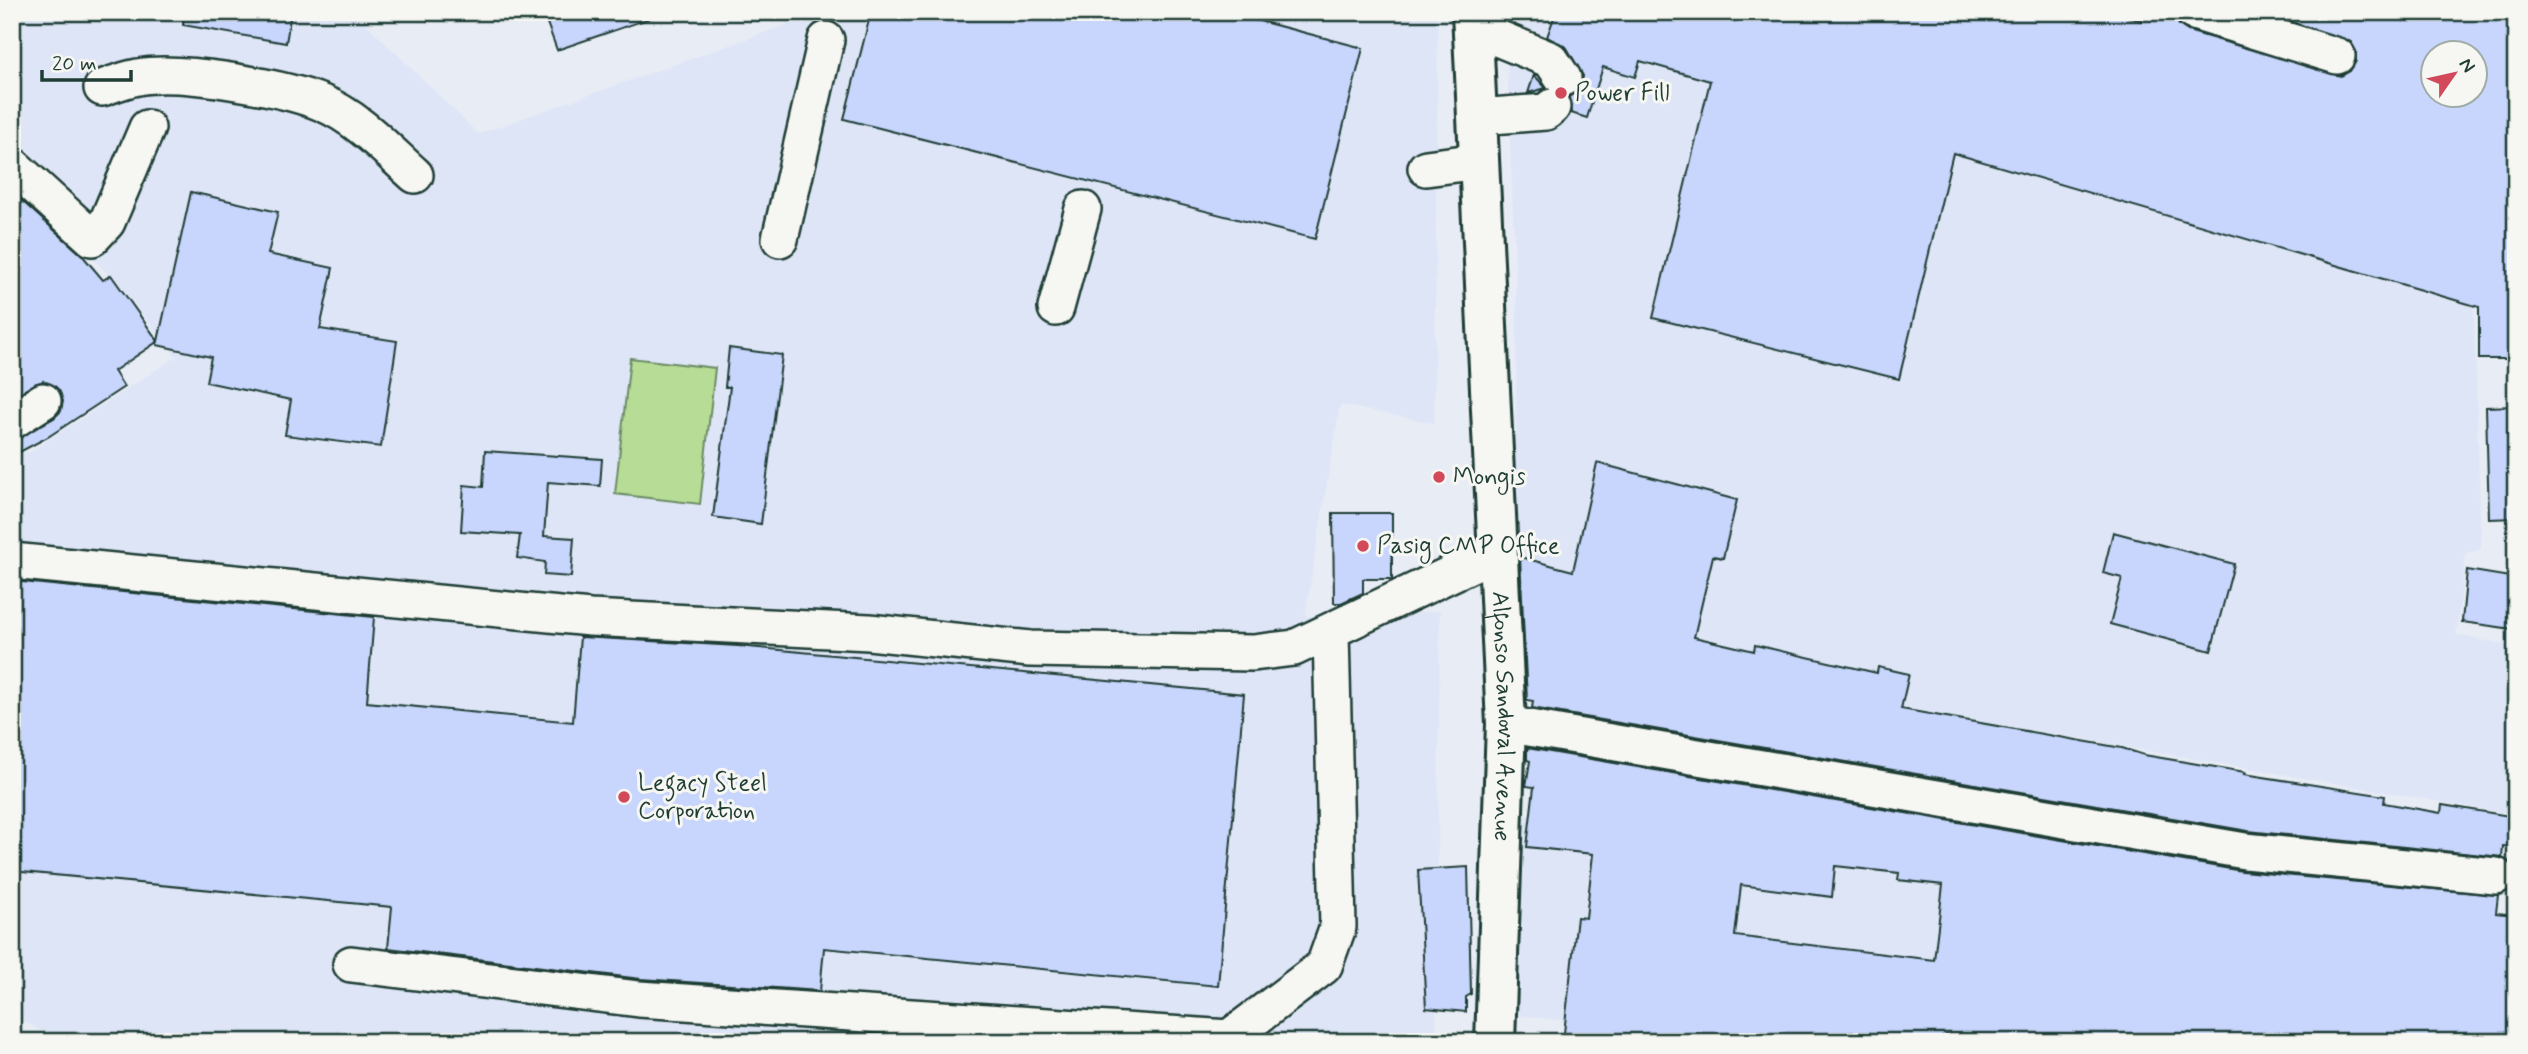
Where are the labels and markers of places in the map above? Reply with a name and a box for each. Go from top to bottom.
place label: Power Fill [1575,78,1670,109]
marker: Power Fill [1553,85,1569,101]
place label: Mongis [1453,462,1526,495]
marker: Mongis [1431,469,1447,485]
place label: Pasig CMP Office [1377,531,1560,564]
marker: Pasig CMP Office [1355,538,1371,554]
place label: Legacy Steel Corporation [638,768,767,827]
marker: Legacy Steel Corporation [616,789,632,805]

